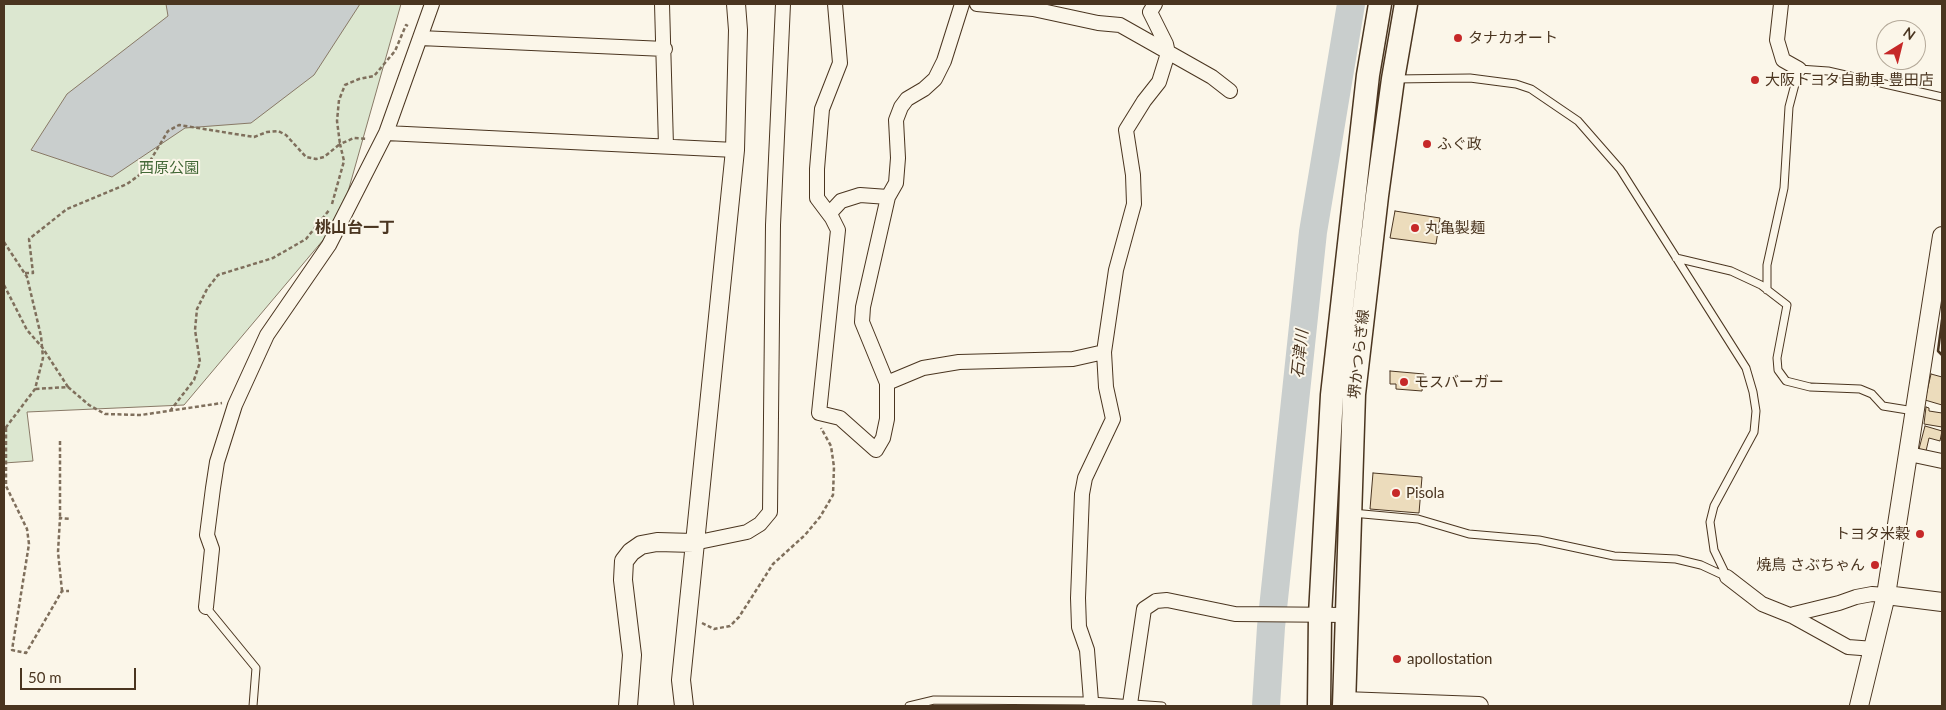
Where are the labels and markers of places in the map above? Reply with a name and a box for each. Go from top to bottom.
place label: タナカオート [1468,29,1558,47]
marker: タナカオート [1452,32,1464,44]
place label: 大阪トヨタ自動車 豊田店 [1765,71,1934,89]
marker: 大阪トヨタ自動車 豊田店 [1749,74,1761,86]
place label: ふぐ政 [1437,135,1482,153]
marker: ふぐ政 [1421,138,1433,150]
place label: 丸亀製麺 [1425,219,1485,237]
marker: 丸亀製麺 [1409,222,1421,234]
place label: モスバーガー [1414,373,1504,391]
marker: モスバーガー [1398,376,1410,388]
place label: Pisola [1406,484,1445,502]
marker: Pisola [1390,487,1402,499]
place label: トヨタ米穀 [1835,525,1910,543]
marker: トヨタ米穀 [1914,528,1926,540]
place label: 焼鳥 さぶちゃん [1756,556,1865,574]
marker: 焼鳥 さぶちゃん [1869,559,1881,571]
place label: apollostation [1407,650,1492,668]
marker: apollostation [1391,653,1403,665]

